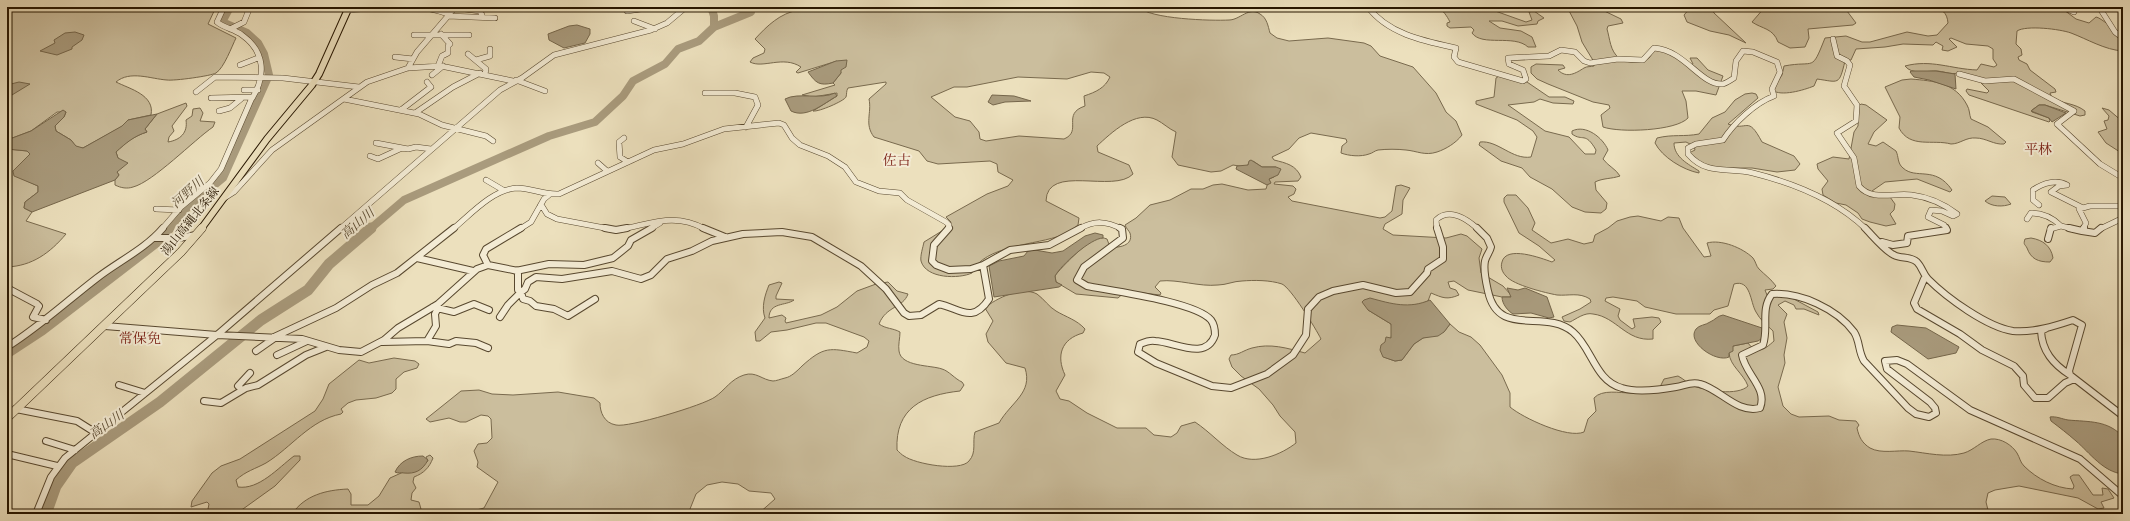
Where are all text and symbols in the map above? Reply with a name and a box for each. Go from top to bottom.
district label: 平林 [2024,140,2052,159]
district label: 佐古 [883,151,911,170]
water label: 河野川 [167,172,209,212]
street label: 湯山高縄北条線 [157,183,223,259]
water label: 高山川 [337,203,379,243]
district label: 常保免 [119,329,161,348]
water label: 高山川 [85,405,129,443]

